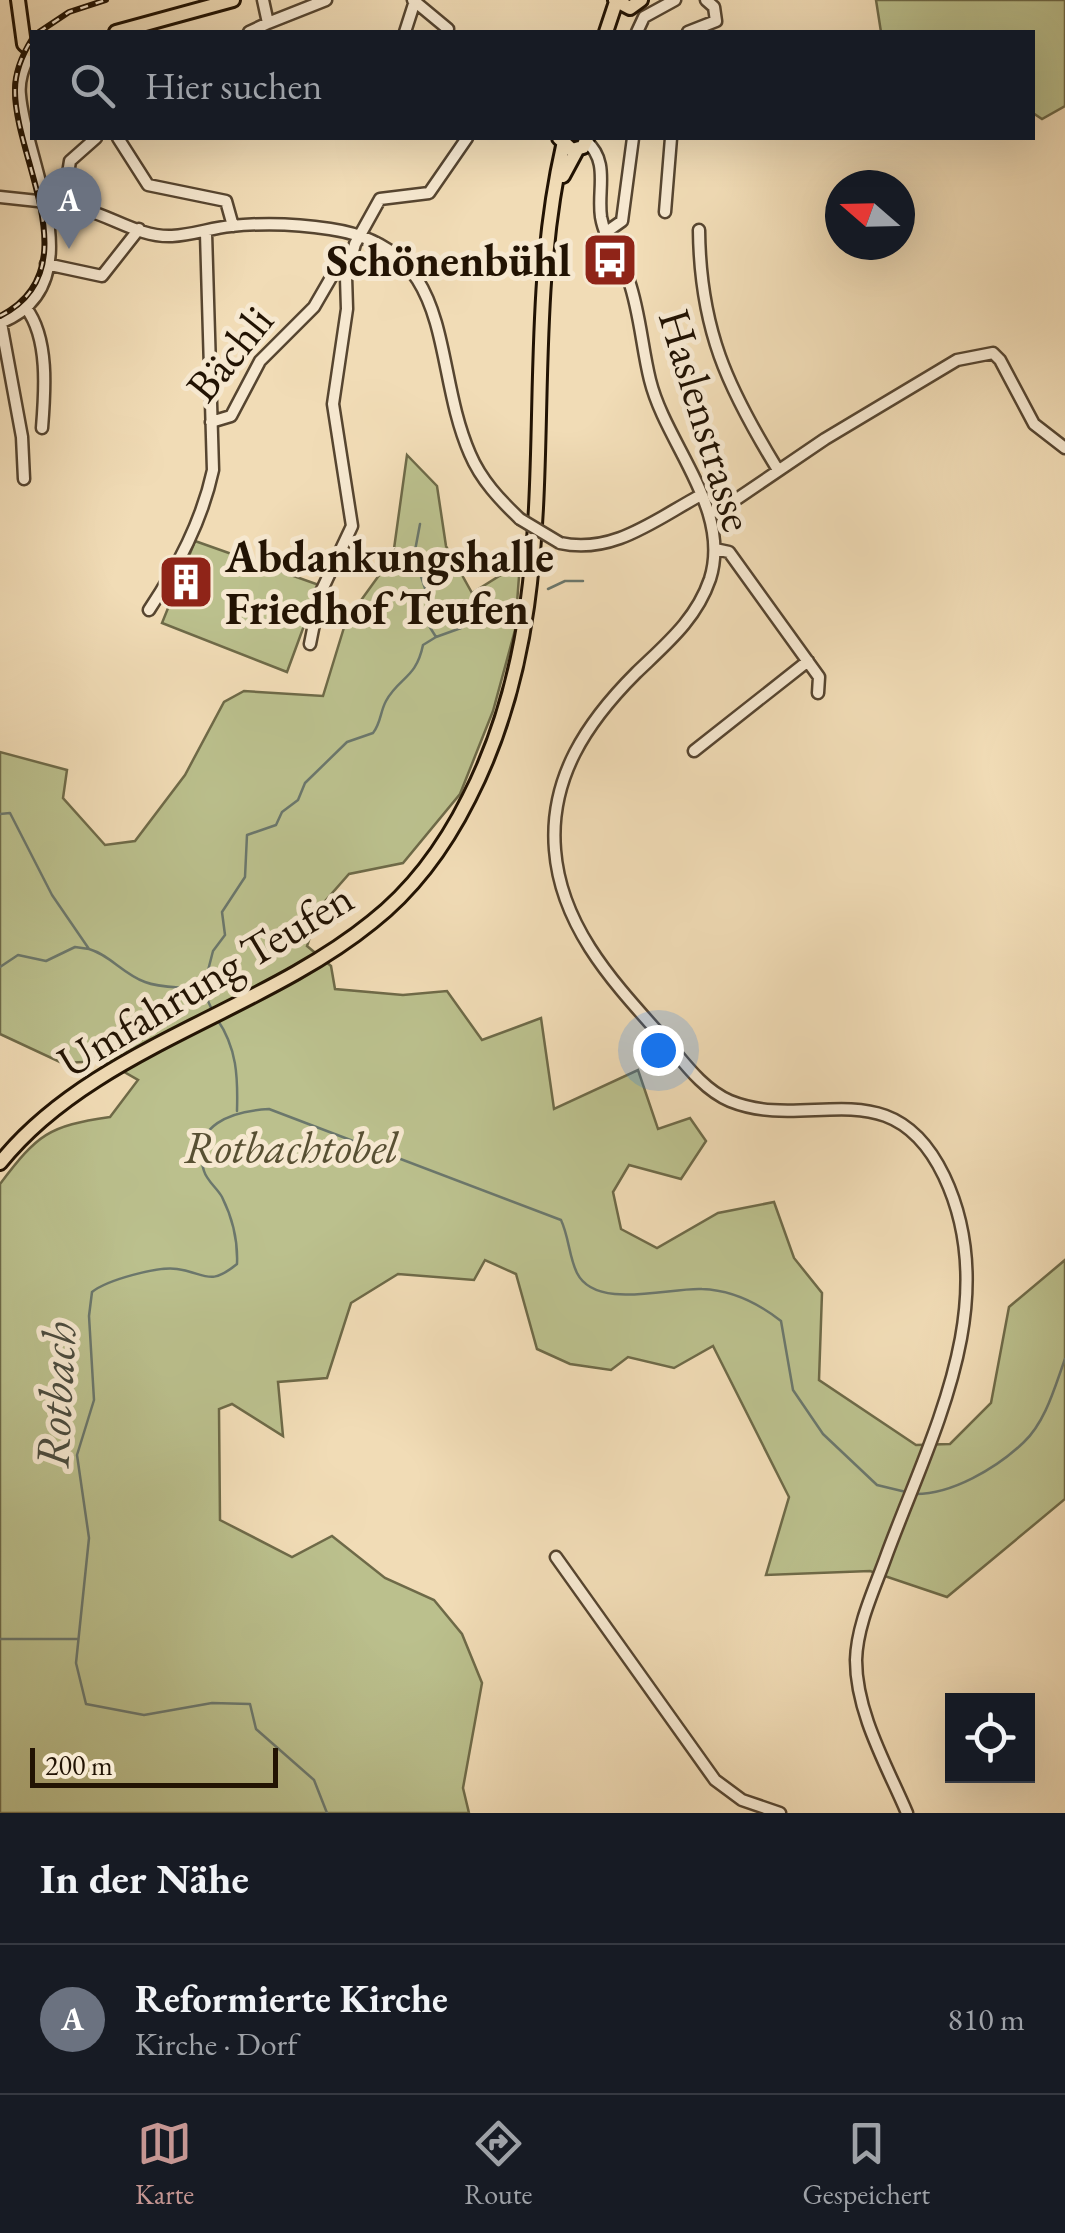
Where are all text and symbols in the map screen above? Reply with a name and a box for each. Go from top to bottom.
search box [30,30,1035,140]
icon: search [65,58,120,113]
text: Hier suchen [145,61,322,110]
pin: A [36,166,102,249]
north arrow [825,170,915,260]
bus stop icon: Schönenbühl [580,230,640,290]
place label: Schönenbühl [326,231,571,289]
street label: Bächli [173,293,285,413]
street label: Haslenstrasse [646,302,768,538]
place label: Abdankungshalle Friedhof Teufen [224,527,554,637]
building icon: Abdankungshalle Friedhof Teufen [156,552,216,612]
street label: Umfahrung Teufen [47,868,363,1090]
your location [633,1025,684,1076]
park label: Rotbachtobel [184,1118,399,1176]
water label: Rotbach [20,1320,90,1470]
map controls [945,1693,1035,1783]
button: locate [945,1693,1035,1783]
scale bar [30,1743,278,1788]
text: 200 m [45,1747,113,1783]
text: In der Nähe [40,1851,249,1906]
text: Reformierte Kirche [135,1974,448,2023]
text: A [61,1998,84,2040]
text: 810 m [948,1998,1025,2040]
text: Kirche · Dorf [135,2023,297,2065]
tab: Karte [135,2116,194,2212]
tab: Route [464,2116,533,2212]
tab: Gespeichert [802,2116,930,2212]

